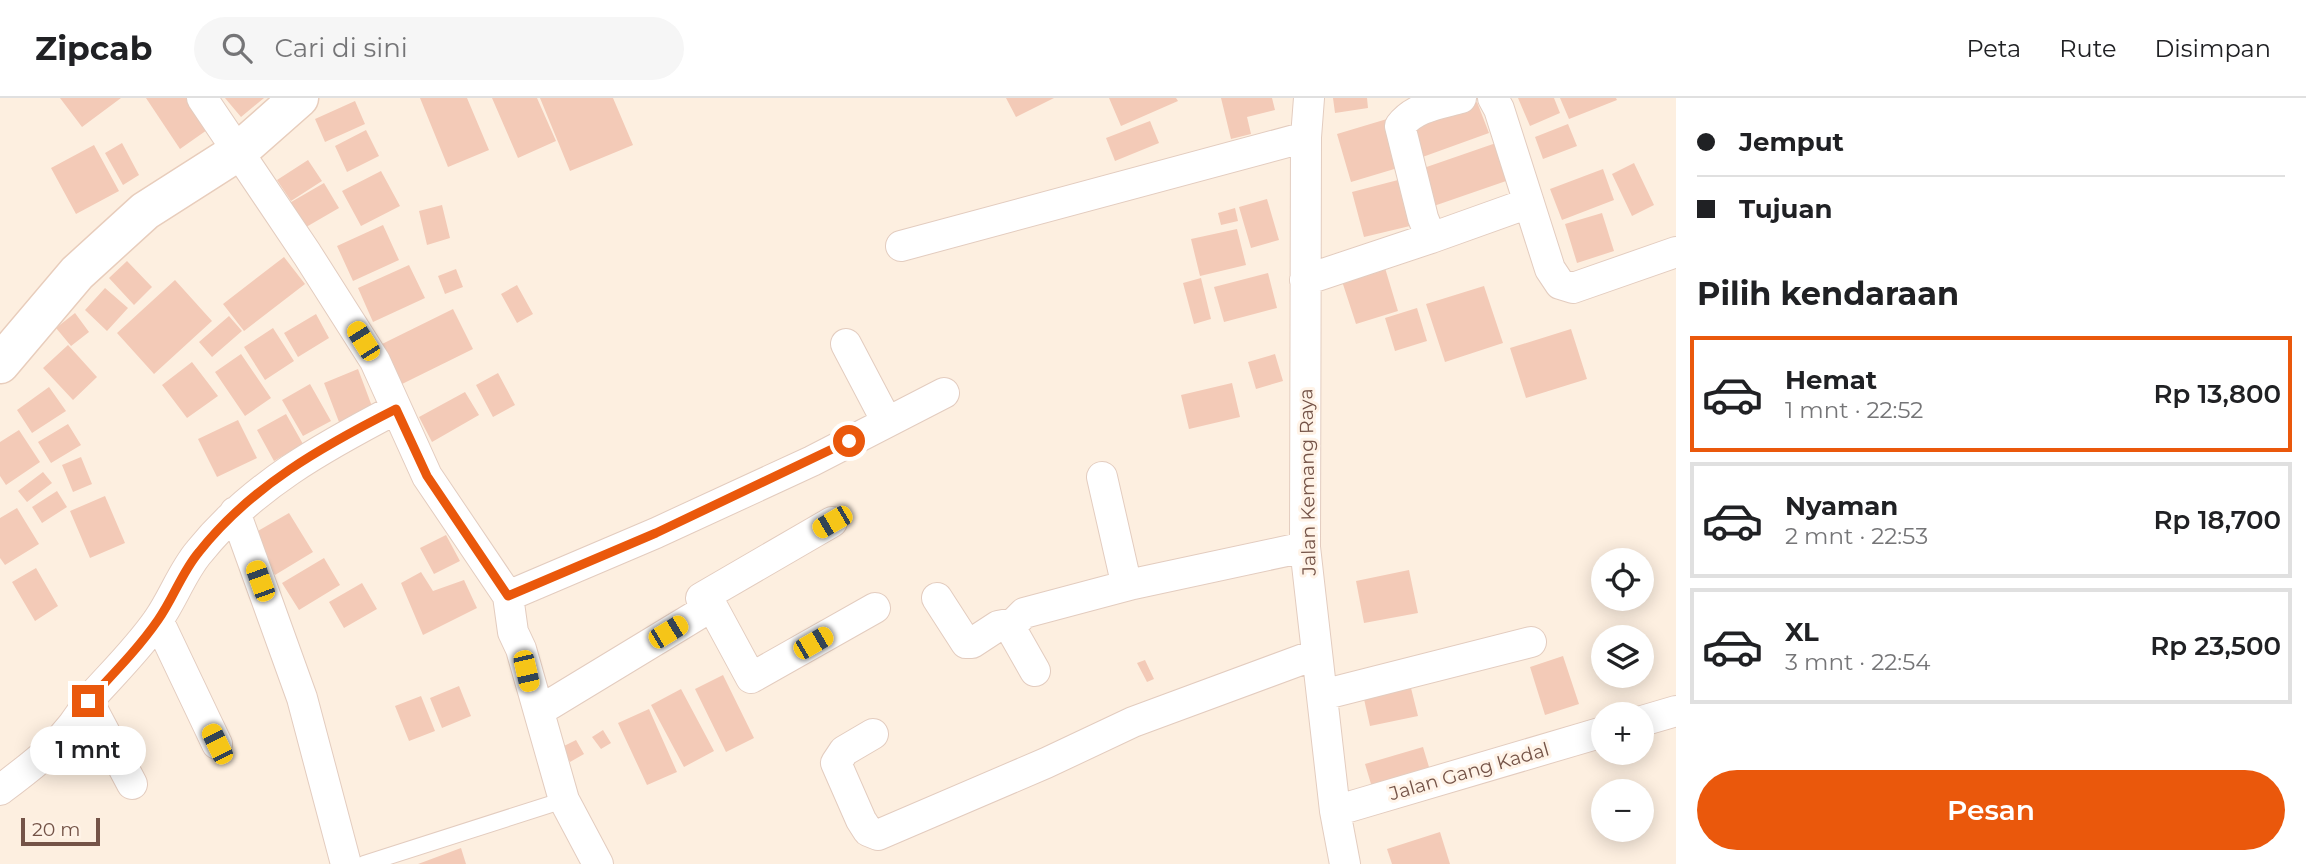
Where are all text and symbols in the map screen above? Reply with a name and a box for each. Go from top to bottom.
search box [194,17,684,80]
text: Zipcab [35,28,152,68]
icon: search [218,29,256,67]
text: Cari di sini [274,32,408,64]
text: Peta [1966,34,2021,63]
text: Rute [2059,34,2117,63]
text: Disimpan [2155,34,2271,63]
text: Jemput [1739,126,1844,158]
text: Tujuan [1739,193,1832,225]
text: Pilih kendaraan [1697,274,1959,313]
car [343,318,384,364]
icon: car [1701,363,1764,426]
text: Hemat [1785,364,1877,396]
text: Rp 13,800 [2153,378,2281,410]
street label: Jalan Kemang Raya [1294,388,1321,577]
text: 1 mnt · 22:52 [1785,396,1923,424]
route start [833,425,865,457]
icon: car [1701,489,1764,552]
text: Nyaman [1785,490,1898,522]
car [809,502,856,542]
text: Rp 18,700 [2154,504,2281,536]
text: 2 mnt · 22:53 [1785,522,1928,550]
map controls [1591,548,1654,842]
button: locate [1591,548,1654,611]
car [243,558,278,604]
car [645,612,692,652]
icon: car [1701,615,1764,678]
text: XL [1785,616,1819,648]
car [790,623,837,663]
button: layers [1591,625,1654,688]
text: Rp 23,500 [2150,630,2281,662]
car [512,648,541,694]
text: 3 mnt · 22:54 [1785,648,1930,676]
route end [72,685,104,717]
button: + [1591,702,1654,765]
car [199,721,236,767]
callout: 1 mnt [30,726,146,774]
text: 1 mnt [56,736,120,764]
street label: Jalan Gang Kadal [1386,738,1552,806]
button: Pesan [1697,770,2285,850]
button: − [1591,779,1654,842]
scale bar [21,815,100,847]
text: 20 m [32,818,80,841]

